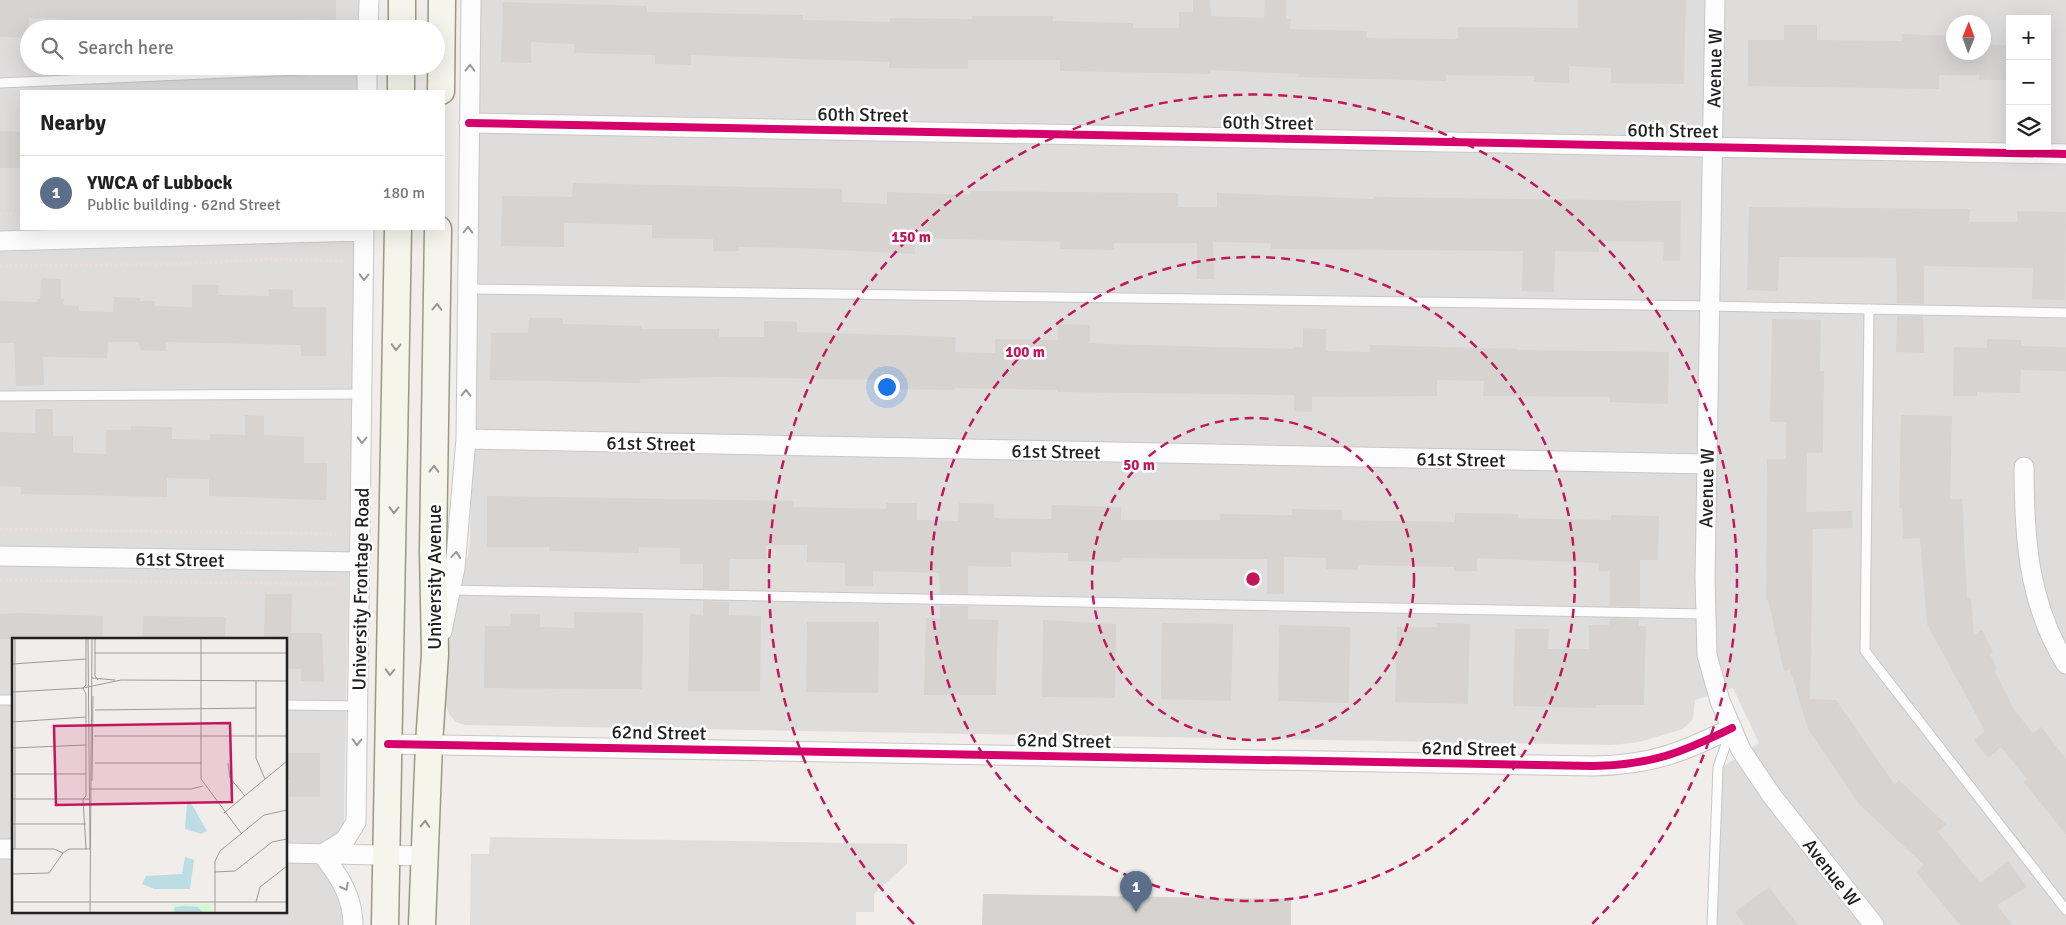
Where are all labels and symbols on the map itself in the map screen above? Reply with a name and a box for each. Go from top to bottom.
north arrow [1946,15,1991,60]
street label: Avenue W [1702,28,1728,108]
one-way arrow [465,64,475,72]
street label: 60th Street [817,102,909,128]
street label: 60th Street [1222,110,1314,136]
street label: 60th Street [1627,118,1719,144]
one-way arrow [463,226,473,234]
text: 150 m [891,228,931,246]
one-way arrow [359,274,369,282]
one-way arrow [432,302,442,310]
text: 100 m [1005,343,1045,361]
one-way arrow [391,344,402,352]
your location [874,374,900,400]
one-way arrow [461,389,471,396]
street label: 61st Street [606,431,696,457]
one-way arrow [357,436,367,444]
street label: 61st Street [1011,439,1101,465]
street label: 61st Street [1416,447,1506,473]
street label: Avenue W [1694,448,1720,528]
text: 50 m [1123,456,1155,474]
one-way arrow [429,465,439,472]
street label: University Frontage Road [347,487,375,691]
street label: University Avenue [423,504,447,650]
one-way arrow [389,506,399,514]
street label: 61st Street [135,547,225,573]
one-way arrow [451,551,462,559]
centre of rings [1244,570,1262,588]
inset map [12,638,288,912]
one-way arrow [385,669,395,677]
street label: 62nd Street [611,720,707,746]
street label: 62nd Street [1016,728,1112,754]
street label: 62nd Street [1421,736,1517,762]
one-way arrow [352,739,363,747]
one-way arrow [420,820,430,828]
street label: Avenue W [1797,834,1865,911]
pin: 1 [1120,871,1152,912]
one-way arrow [338,881,348,890]

